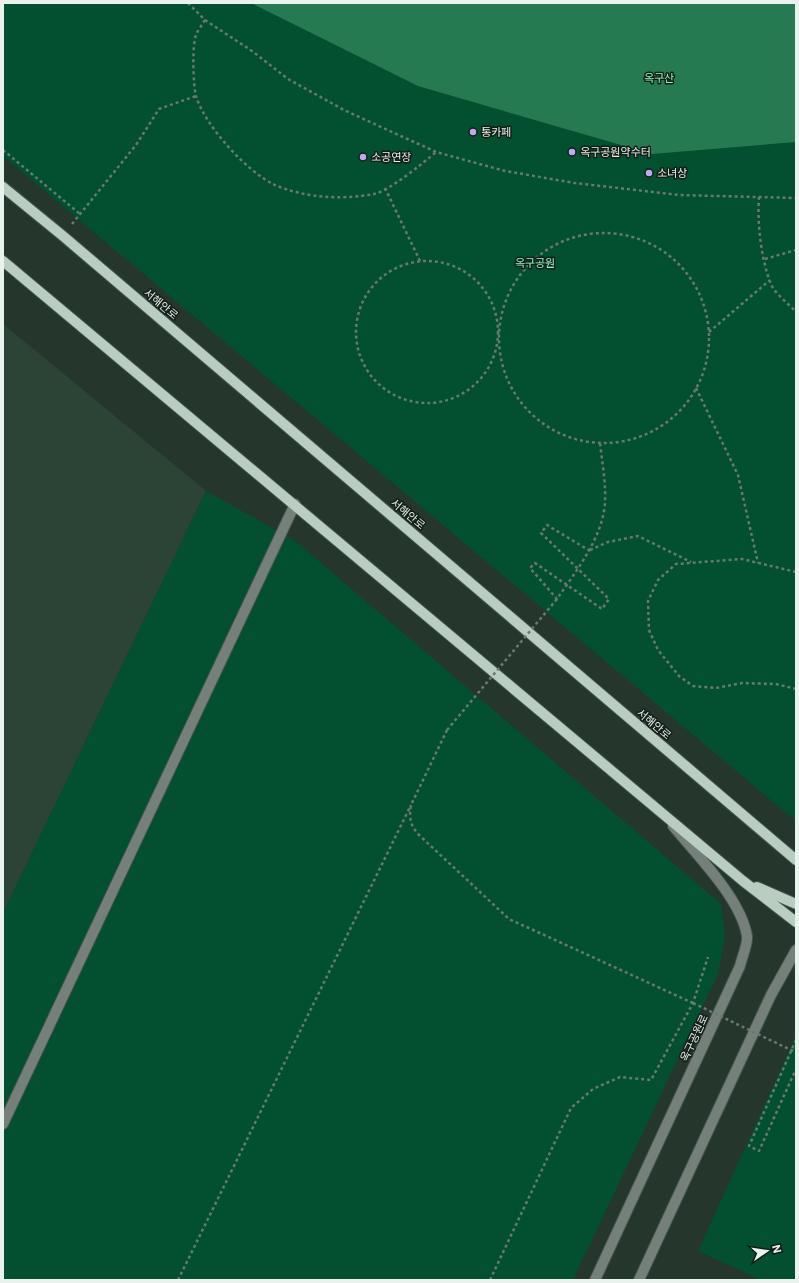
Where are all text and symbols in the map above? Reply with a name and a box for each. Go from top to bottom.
park label: 옥구산 [644,71,674,84]
place label: 통카페 [481,125,511,138]
marker: 통카페 [468,127,478,137]
place label: 옥구공원약수터 [580,145,651,158]
marker: 옥구공원약수터 [567,147,577,157]
place label: 소공연장 [371,150,411,163]
marker: 소공연장 [358,152,368,162]
place label: 소녀상 [657,166,687,179]
marker: 소녀상 [644,168,654,178]
park label: 옥구공원 [515,256,555,269]
street label: 서해안로 [142,286,181,322]
street label: 서해안로 [389,496,428,532]
street label: 서해안로 [635,706,674,742]
street label: 옥구공원로 [677,1012,710,1063]
north arrow [747,1231,787,1271]
text: N [770,1243,784,1254]

